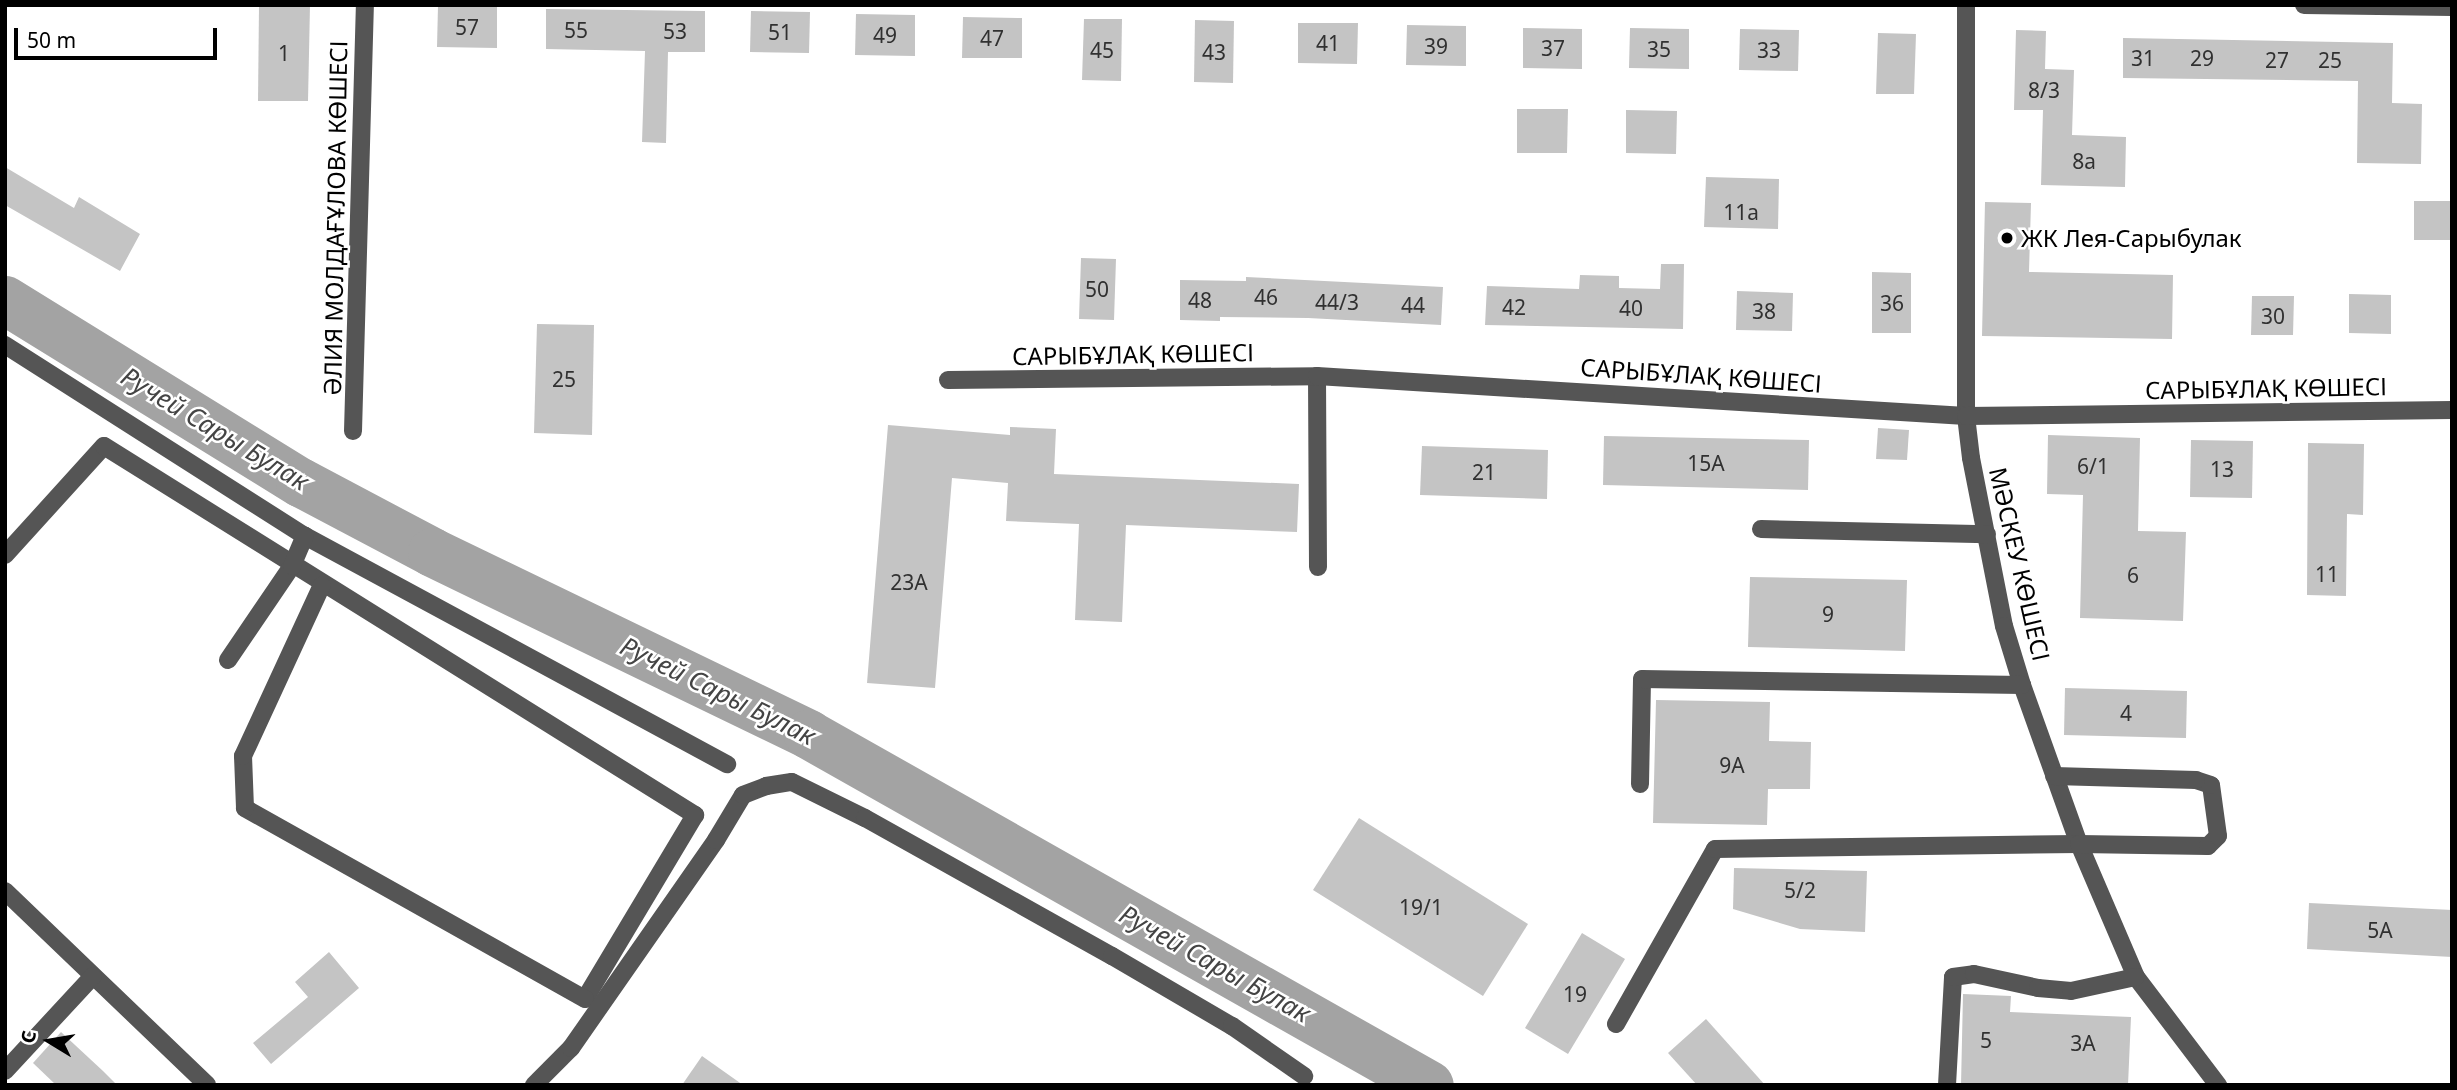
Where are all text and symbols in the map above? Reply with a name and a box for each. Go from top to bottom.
scale bar [18,14,220,58]
house number: 57 [455,14,479,40]
house number: 55 [564,17,588,43]
house number: 53 [663,18,687,44]
house number: 51 [768,19,792,45]
house number: 49 [873,22,897,48]
house number: 47 [980,25,1004,51]
text: 50 m [27,26,76,54]
house number: 41 [1316,30,1340,56]
house number: 39 [1424,33,1448,59]
house number: 37 [1541,35,1565,61]
house number: 35 [1647,36,1671,62]
house number: 45 [1090,37,1114,63]
house number: 33 [1757,37,1781,63]
house number: 43 [1202,39,1226,65]
house number: 1 [278,40,290,66]
street label: ӘЛИЯ МОЛДАҒҰЛОВА КӨШЕСІ [318,40,352,396]
house number: 31 [2131,45,2155,71]
house number: 29 [2190,45,2214,71]
house number: 27 [2265,47,2289,73]
house number: 25 [2318,47,2342,73]
house number: 8/3 [2028,77,2060,103]
house number: 8а [2072,148,2096,174]
house number: 11а [1723,199,1759,225]
place label: ЖК Лея-Сарыбулак [2021,224,2242,252]
marker: ЖК Лея-Сарыбулак [1999,230,2015,246]
house number: 50 [1085,276,1109,302]
house number: 46 [1254,284,1278,310]
house number: 48 [1188,287,1212,313]
house number: 44/3 [1315,289,1359,315]
house number: 36 [1880,290,1904,316]
house number: 44 [1401,292,1425,318]
house number: 42 [1502,294,1526,320]
house number: 40 [1619,295,1643,321]
house number: 38 [1752,298,1776,324]
house number: 30 [2261,303,2285,329]
street label: САРЫБҰЛАҚ КӨШЕСІ [1012,337,1254,371]
street label: САРЫБҰЛАҚ КӨШЕСІ [1579,352,1823,398]
water label: Ручей Сары Булак [116,361,314,497]
house number: 25 [552,366,576,392]
street label: САРЫБҰЛАҚ КӨШЕСІ [2145,371,2387,405]
house number: 15А [1687,450,1725,476]
house number: 6/1 [2077,453,2109,479]
house number: 13 [2210,456,2234,482]
house number: 21 [1472,459,1496,485]
street label: МӘСКЕУ КӨШЕСІ [1984,464,2056,664]
house number: 11 [2315,561,2339,587]
house number: 6 [2127,562,2139,588]
house number: 23А [890,569,928,595]
house number: 9 [1822,601,1834,627]
water label: Ручей Сары Булак [615,630,821,752]
house number: 4 [2120,700,2132,726]
house number: 9А [1719,752,1745,778]
house number: 5/2 [1784,877,1816,903]
house number: 19/1 [1399,894,1443,920]
water label: Ручей Сары Булак [1114,899,1316,1029]
house number: 5А [2367,917,2393,943]
house number: 19 [1563,981,1587,1007]
north arrow [14,1006,84,1076]
house number: 5 [1980,1027,1992,1053]
text: С [14,1029,42,1046]
house number: 3А [2070,1030,2096,1056]

